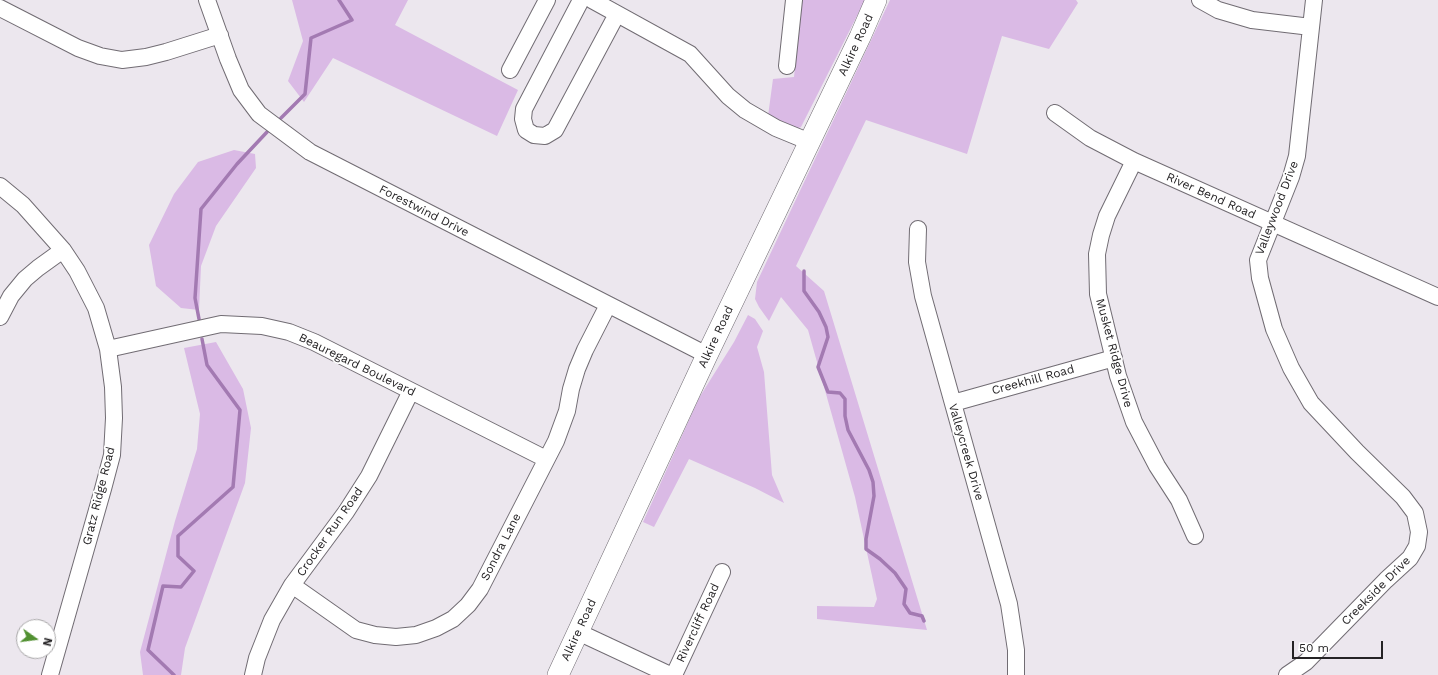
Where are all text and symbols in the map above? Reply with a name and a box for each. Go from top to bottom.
street label: Alkire Road [835,12,877,78]
street label: Valleywood Drive [1252,159,1302,257]
street label: River Bend Road [1164,170,1258,222]
street label: Forestwind Drive [377,182,471,240]
street label: Musket Ridge Drive [1093,297,1135,409]
street label: Alkire Road [695,304,737,370]
street label: Beauregard Boulevard [296,330,418,400]
street label: Creekhill Road [990,362,1076,398]
street label: Valleycreek Drive [945,402,987,502]
street label: Gratz Ridge Road [80,445,118,547]
street label: Crocker Run Road [294,485,366,579]
street label: Sondra Lane [478,511,524,583]
street label: Creekside Drive [1339,554,1413,628]
street label: Rivercliff Road [673,581,723,665]
street label: Alkire Road [558,597,600,663]
north arrow [16,619,56,659]
scale bar [1294,633,1385,659]
text: N [40,636,54,647]
text: 50 m [1299,641,1329,655]

